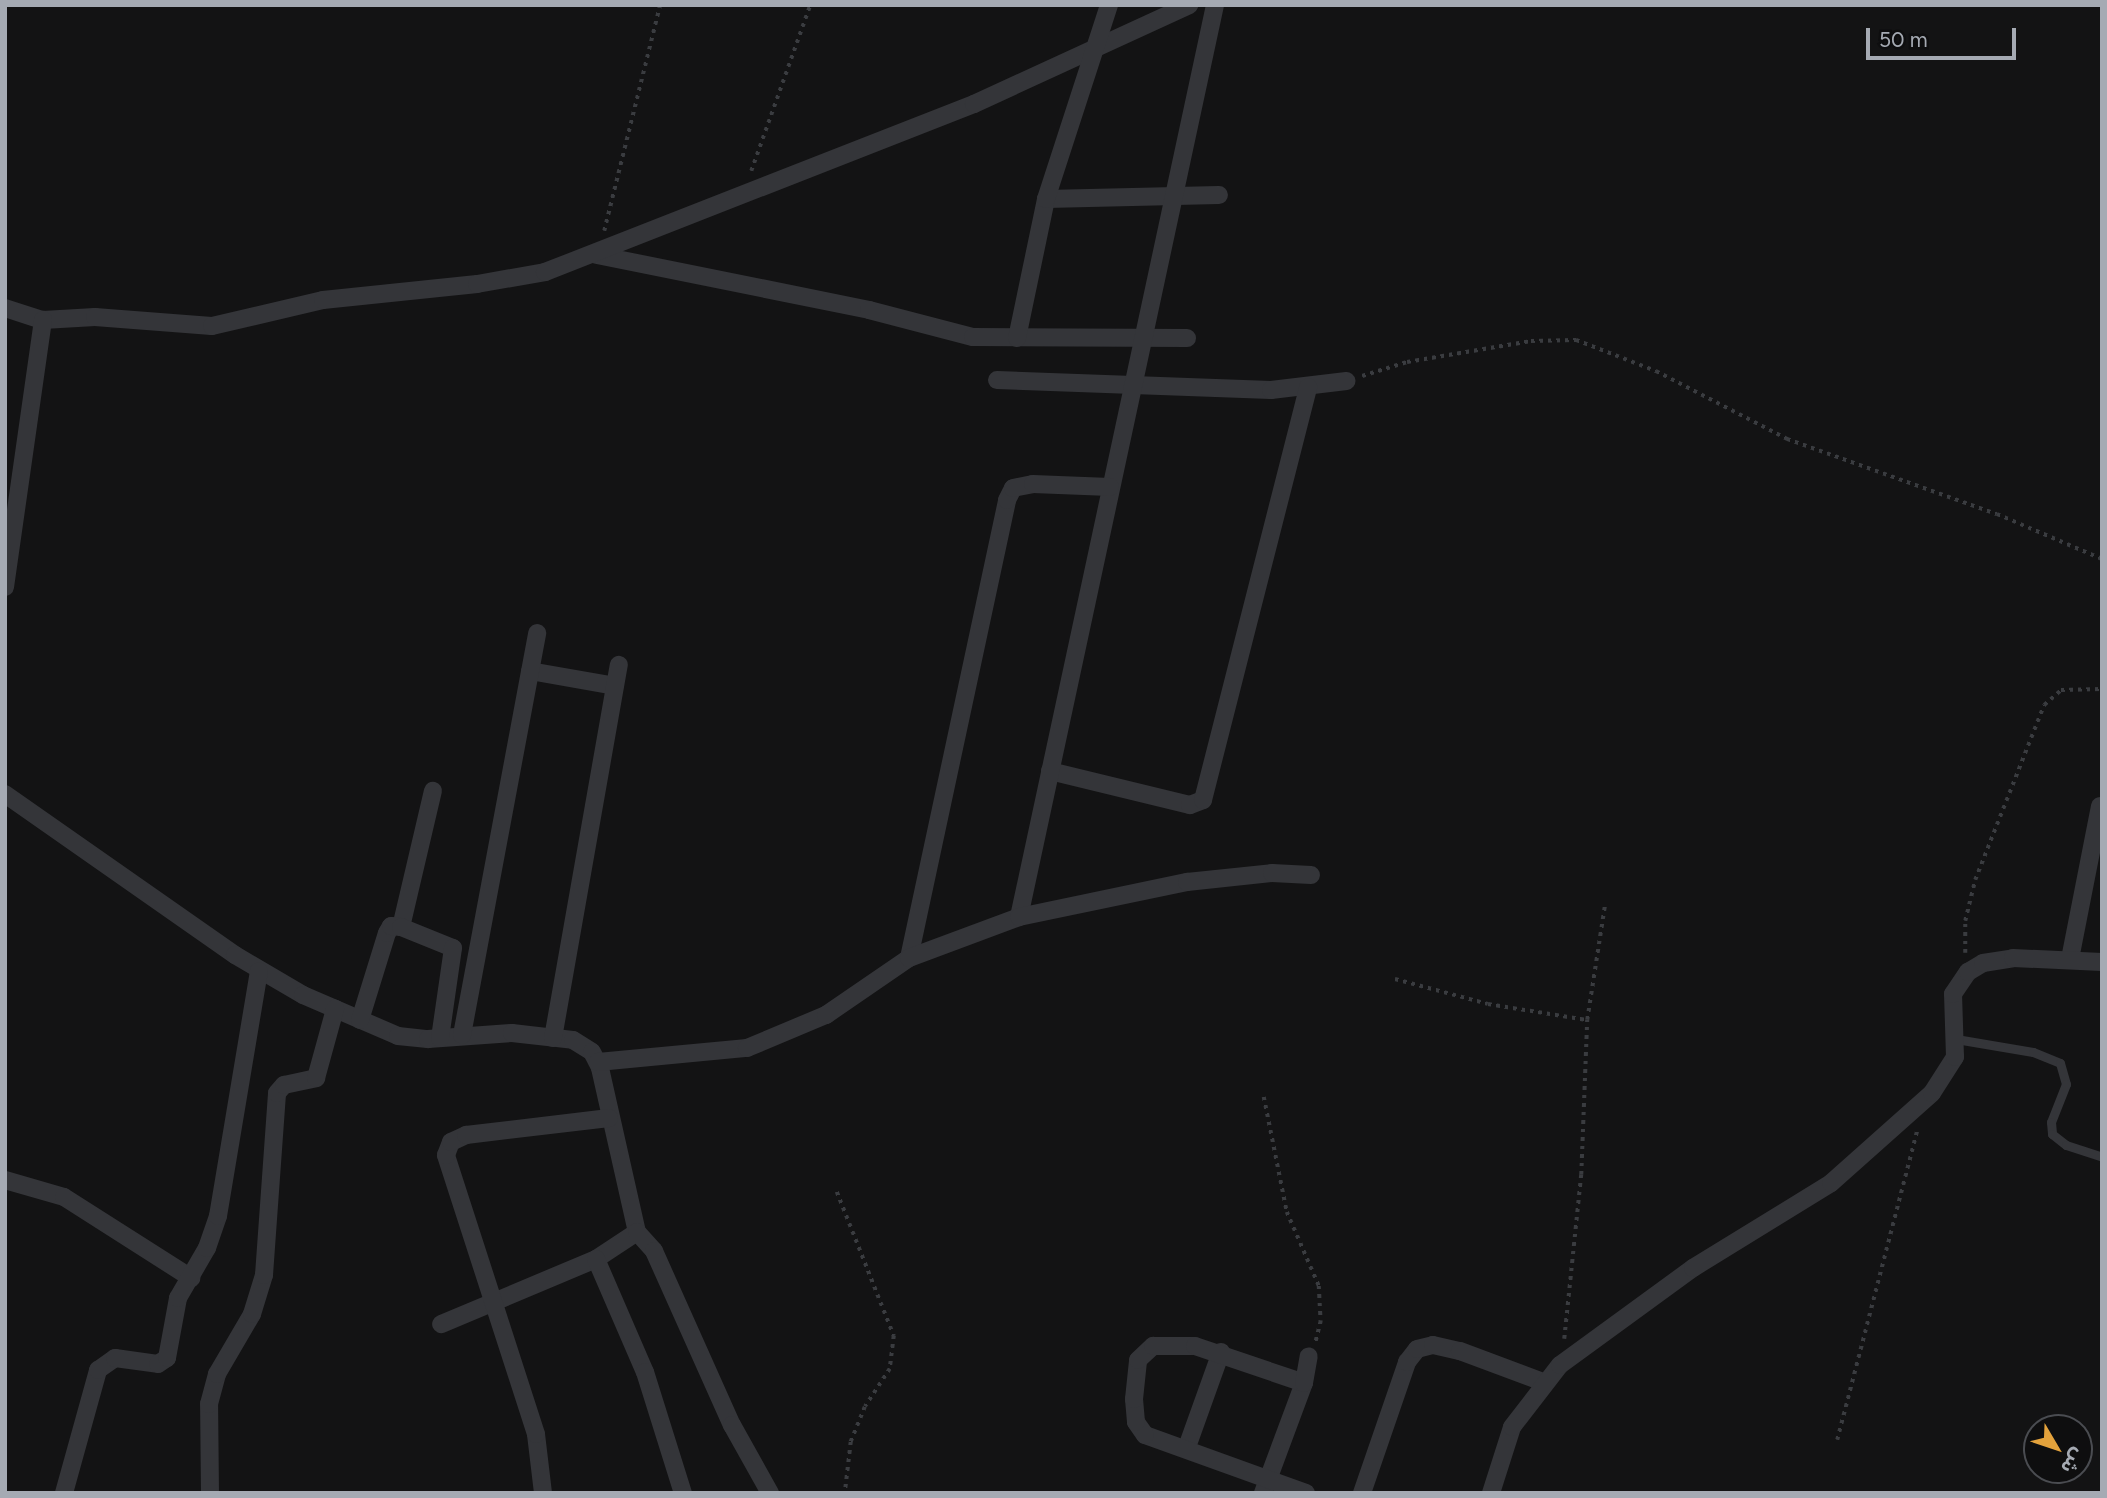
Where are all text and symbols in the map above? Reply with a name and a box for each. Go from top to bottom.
scale bar [1869,14,2020,58]
text: 50 m [1879,27,1928,52]
north arrow [2023,1414,2093,1484]
text: ش [2056,1444,2090,1479]

